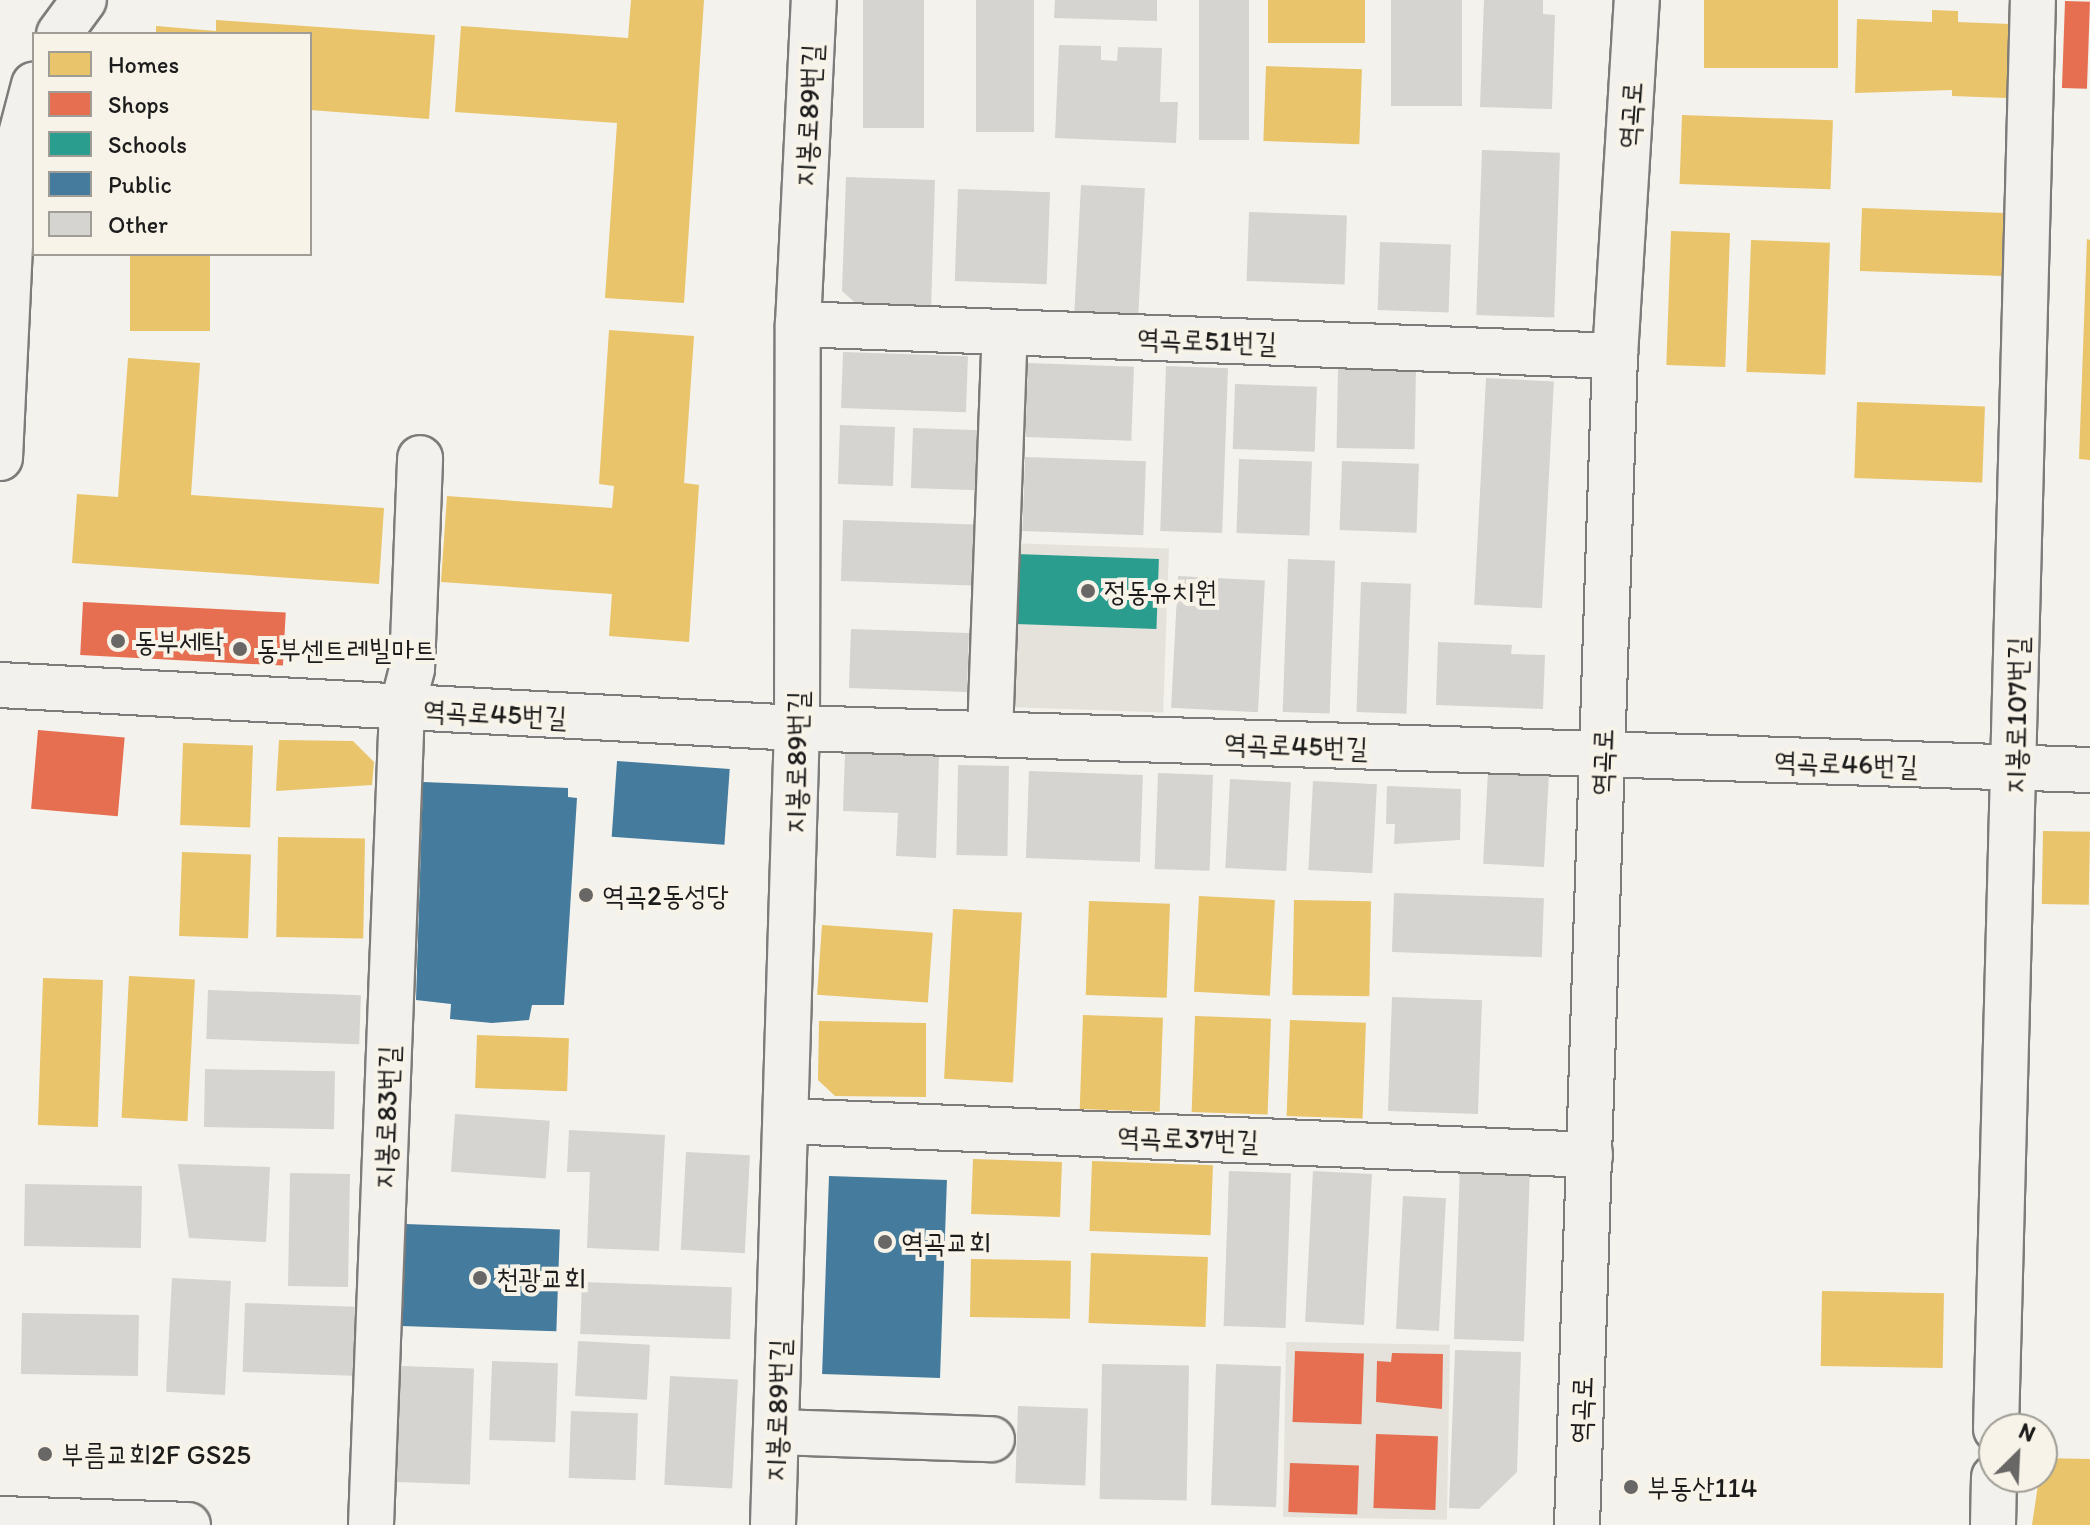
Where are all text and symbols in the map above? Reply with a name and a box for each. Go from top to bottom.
legend [32,32,312,256]
street label: 지봉로89번길 [787,43,829,187]
text: Homes [108,50,179,79]
street label: 역곡로 [1611,80,1649,150]
text: Shops [108,90,169,119]
text: Schools [108,130,187,159]
text: Public [108,170,172,199]
text: Other [108,210,168,239]
street label: 역곡로51번길 [1136,321,1278,359]
place label: 정동유치원 [1104,574,1217,608]
marker: 정동유치원 [1079,582,1097,600]
place label: 동부세탁 [134,624,224,658]
marker: 동부세탁 [109,632,127,650]
place label: 동부센트레빌마트 [256,632,436,666]
street label: 지봉로107번길 [1998,636,2034,794]
marker: 동부센트레빌마트 [231,640,249,658]
street label: 지봉로89번길 [778,690,814,834]
street label: 역곡로45번길 [422,692,568,734]
street label: 역곡로45번길 [1223,726,1369,764]
street label: 역곡로 [1584,728,1620,796]
street label: 역곡로46번길 [1773,744,1919,782]
place label: 역곡2동성당 [602,878,729,912]
marker: 역곡2동성당 [577,886,595,904]
street label: 지봉로83번길 [367,1045,405,1189]
street label: 역곡로37번길 [1117,1119,1259,1157]
place label: 역곡교회 [901,1225,991,1259]
marker: 역곡교회 [876,1233,894,1251]
place label: 천광교회 [496,1261,586,1295]
marker: 천광교회 [471,1269,489,1287]
street label: 지봉로89번길 [758,1338,796,1482]
street label: 역곡로 [1563,1376,1599,1444]
north arrow [1978,1413,2058,1493]
text: N [2015,1417,2039,1448]
place label: 부름교회2F GS25 [61,1437,251,1471]
marker: 부름교회2F GS25 [36,1445,54,1463]
place label: 부동산114 [1647,1470,1757,1504]
marker: 부동산114 [1622,1478,1640,1496]

